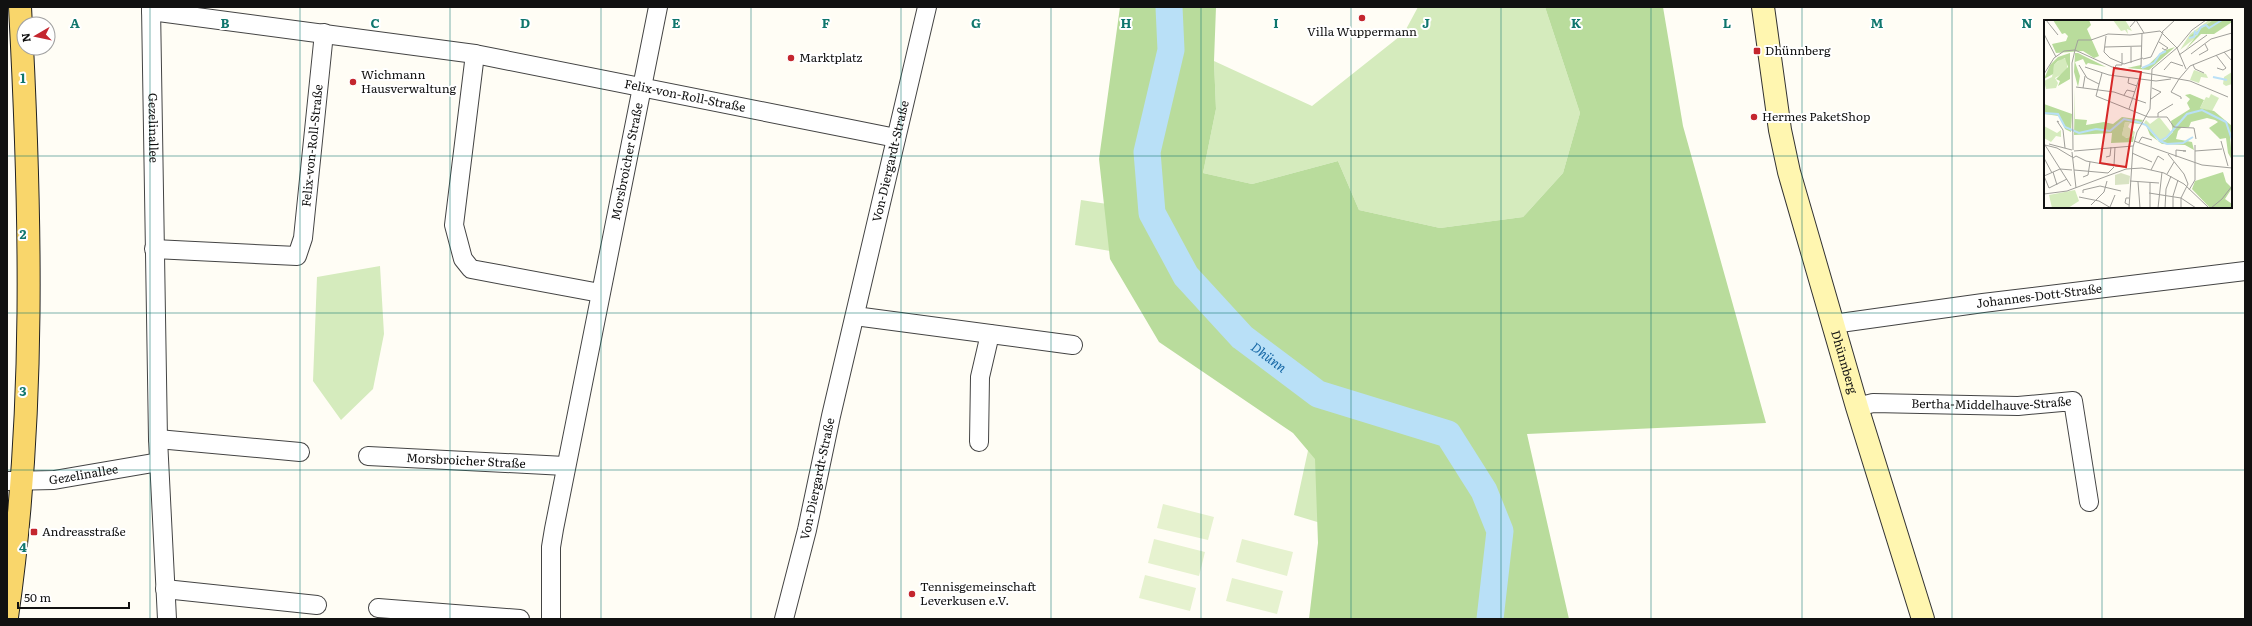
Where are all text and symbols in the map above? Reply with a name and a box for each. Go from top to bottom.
text: A [70,13,80,32]
text: B [221,13,230,32]
text: C [370,13,380,32]
text: D [520,13,530,32]
text: E [672,13,681,32]
text: F [822,13,830,32]
text: G [971,13,981,32]
text: H [1121,13,1132,32]
text: I [1273,13,1279,32]
marker: Villa Wuppermann [1357,13,1367,23]
text: J [1422,13,1430,32]
text: K [1571,13,1582,32]
text: L [1723,13,1731,32]
text: M [1871,13,1884,32]
text: N [2022,13,2033,32]
north arrow [16,16,56,56]
inset map [2044,20,2232,208]
place label: Villa Wuppermann [1307,22,1417,40]
text: N [17,32,34,44]
place label: Dhünnberg [1765,41,1831,59]
marker: Dhünnberg [1752,46,1762,56]
place label: Marktplatz [799,48,863,66]
marker: Marktplatz [786,53,796,63]
place label: Wichmann Hausverwaltung [361,65,457,97]
text: 1 [20,68,26,87]
street label: Felix-von-Roll-Straße [623,74,747,116]
marker: Wichmann Hausverwaltung [348,77,358,87]
street label: Felix-von-Roll-Straße [296,83,327,208]
street label: Gezelinallee [144,93,164,163]
street label: Von-Diergardt-Straße [867,98,913,224]
street label: Morsbroicher Straße [606,101,647,222]
place label: Hermes PaketShop [1762,107,1870,125]
marker: Hermes PaketShop [1749,112,1759,122]
text: 2 [20,224,27,243]
street label: Johannes-Dott-Straße [1975,279,2103,312]
street label: Dhünnberg [1827,328,1863,396]
water label: Dhünn [1247,337,1291,377]
text: 3 [19,381,27,400]
street label: Bertha-Middelhauve-Straße [1911,391,2072,414]
street label: Von-Diergardt-Straße [795,416,838,542]
street label: Morsbroicher Straße [406,448,526,472]
street label: Gezelinallee [49,459,119,488]
place label: Andreasstraße [42,522,126,540]
marker: Andreasstraße [29,527,39,537]
text: 4 [19,537,27,556]
place label: Tennisgemeinschaft Leverkusen e.V. [920,577,1036,609]
scale bar [18,584,129,610]
text: 50 m [24,588,51,606]
marker: Tennisgemeinschaft Leverkusen e.V. [907,589,917,599]

